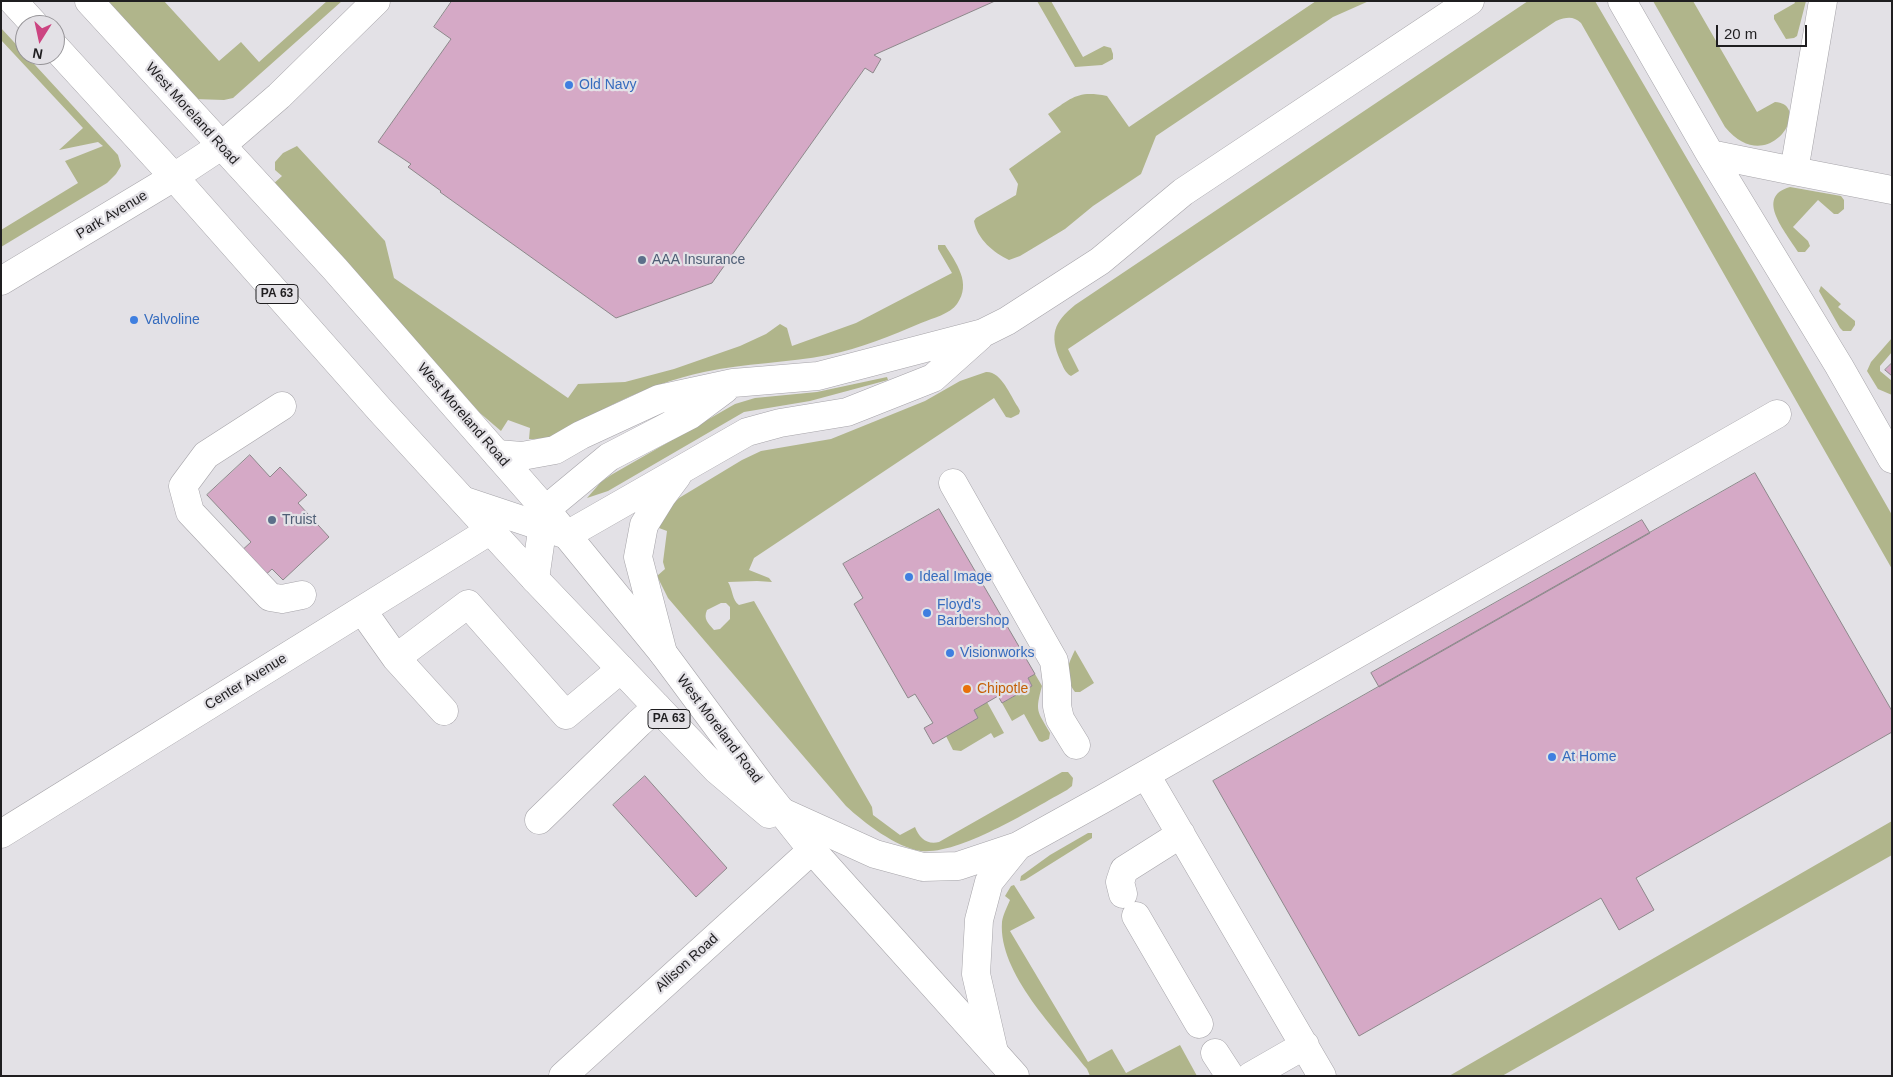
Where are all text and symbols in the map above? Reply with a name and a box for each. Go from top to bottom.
north arrow [15,15,65,65]
scale bar [1718,15,1809,47]
text: 20 m [1724,25,1757,42]
text: N [31,45,44,63]
street label: West Moreland Road [142,60,242,168]
place label: Old Navy [579,77,637,93]
marker: Old Navy [563,79,575,91]
street label: Park Avenue [73,187,151,243]
place label: AAA Insurance [652,252,745,268]
marker: AAA Insurance [636,254,648,266]
road number: PA 63 [256,284,298,304]
place label: Valvoline [144,312,200,328]
marker: Valvoline [128,314,140,326]
street label: West Moreland Road [414,360,512,470]
place label: Truist [282,512,316,528]
marker: Truist [266,514,278,526]
place label: Ideal Image [919,569,992,585]
marker: Ideal Image [903,571,915,583]
place label: Floyd's Barbershop [937,597,1009,630]
marker: Floyd's Barbershop [921,607,933,619]
place label: Visionworks [960,645,1034,661]
marker: Visionworks [944,647,956,659]
street label: Center Avenue [202,650,290,714]
street label: West Moreland Road [673,672,765,786]
place label: Chipotle [977,681,1028,697]
marker: Chipotle [961,683,973,695]
road number: PA 63 [648,710,690,729]
place label: At Home [1562,749,1616,765]
marker: At Home [1546,751,1558,763]
street label: Allison Road [652,930,722,996]

